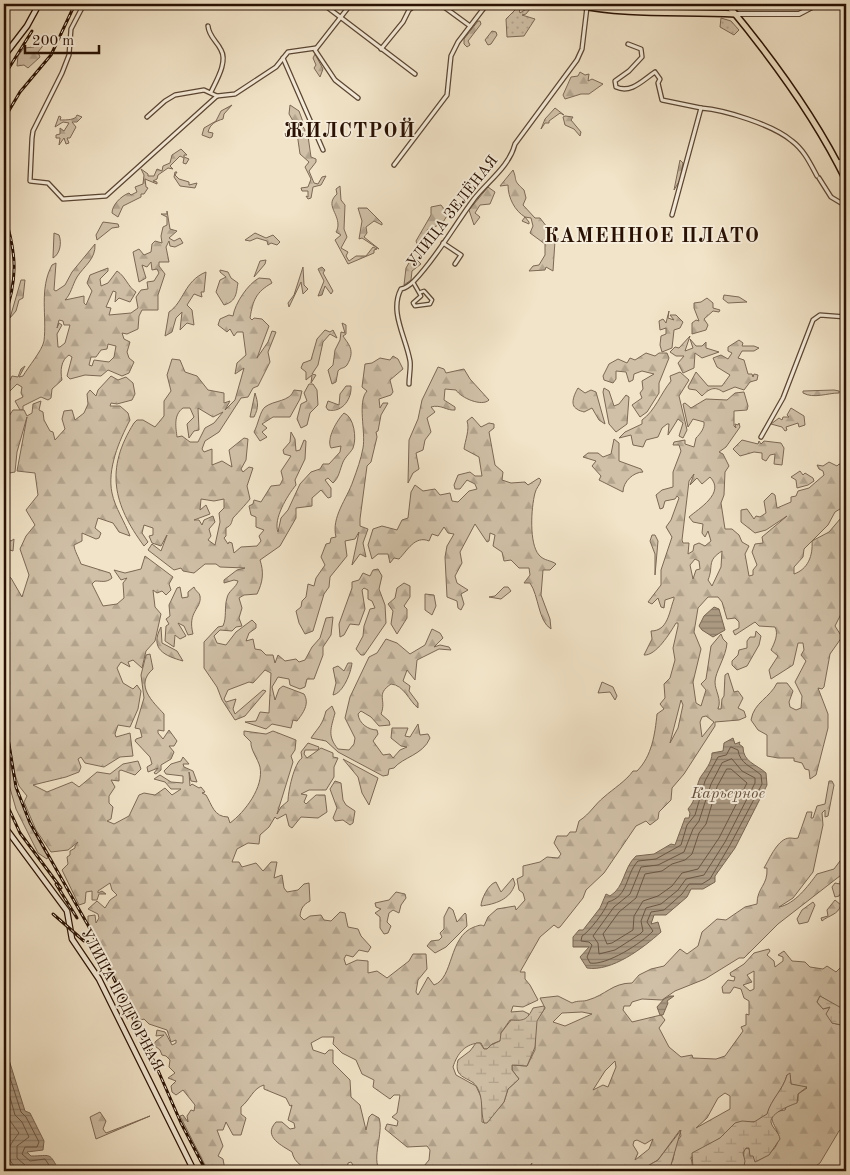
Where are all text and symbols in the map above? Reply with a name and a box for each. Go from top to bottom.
scale bar [25,22,99,54]
text: 200 m [32,34,74,49]
district label: ЖИЛСТРОЙ [284,117,416,142]
street label: УЛИЦА ЗЕЛЁНАЯ [402,151,501,271]
district label: КАМЕННОЕ ПЛАТО [544,227,760,247]
water label: Карьерное [690,786,765,802]
street label: УЛИЦА ПОДГОРНАЯ [77,926,165,1074]

